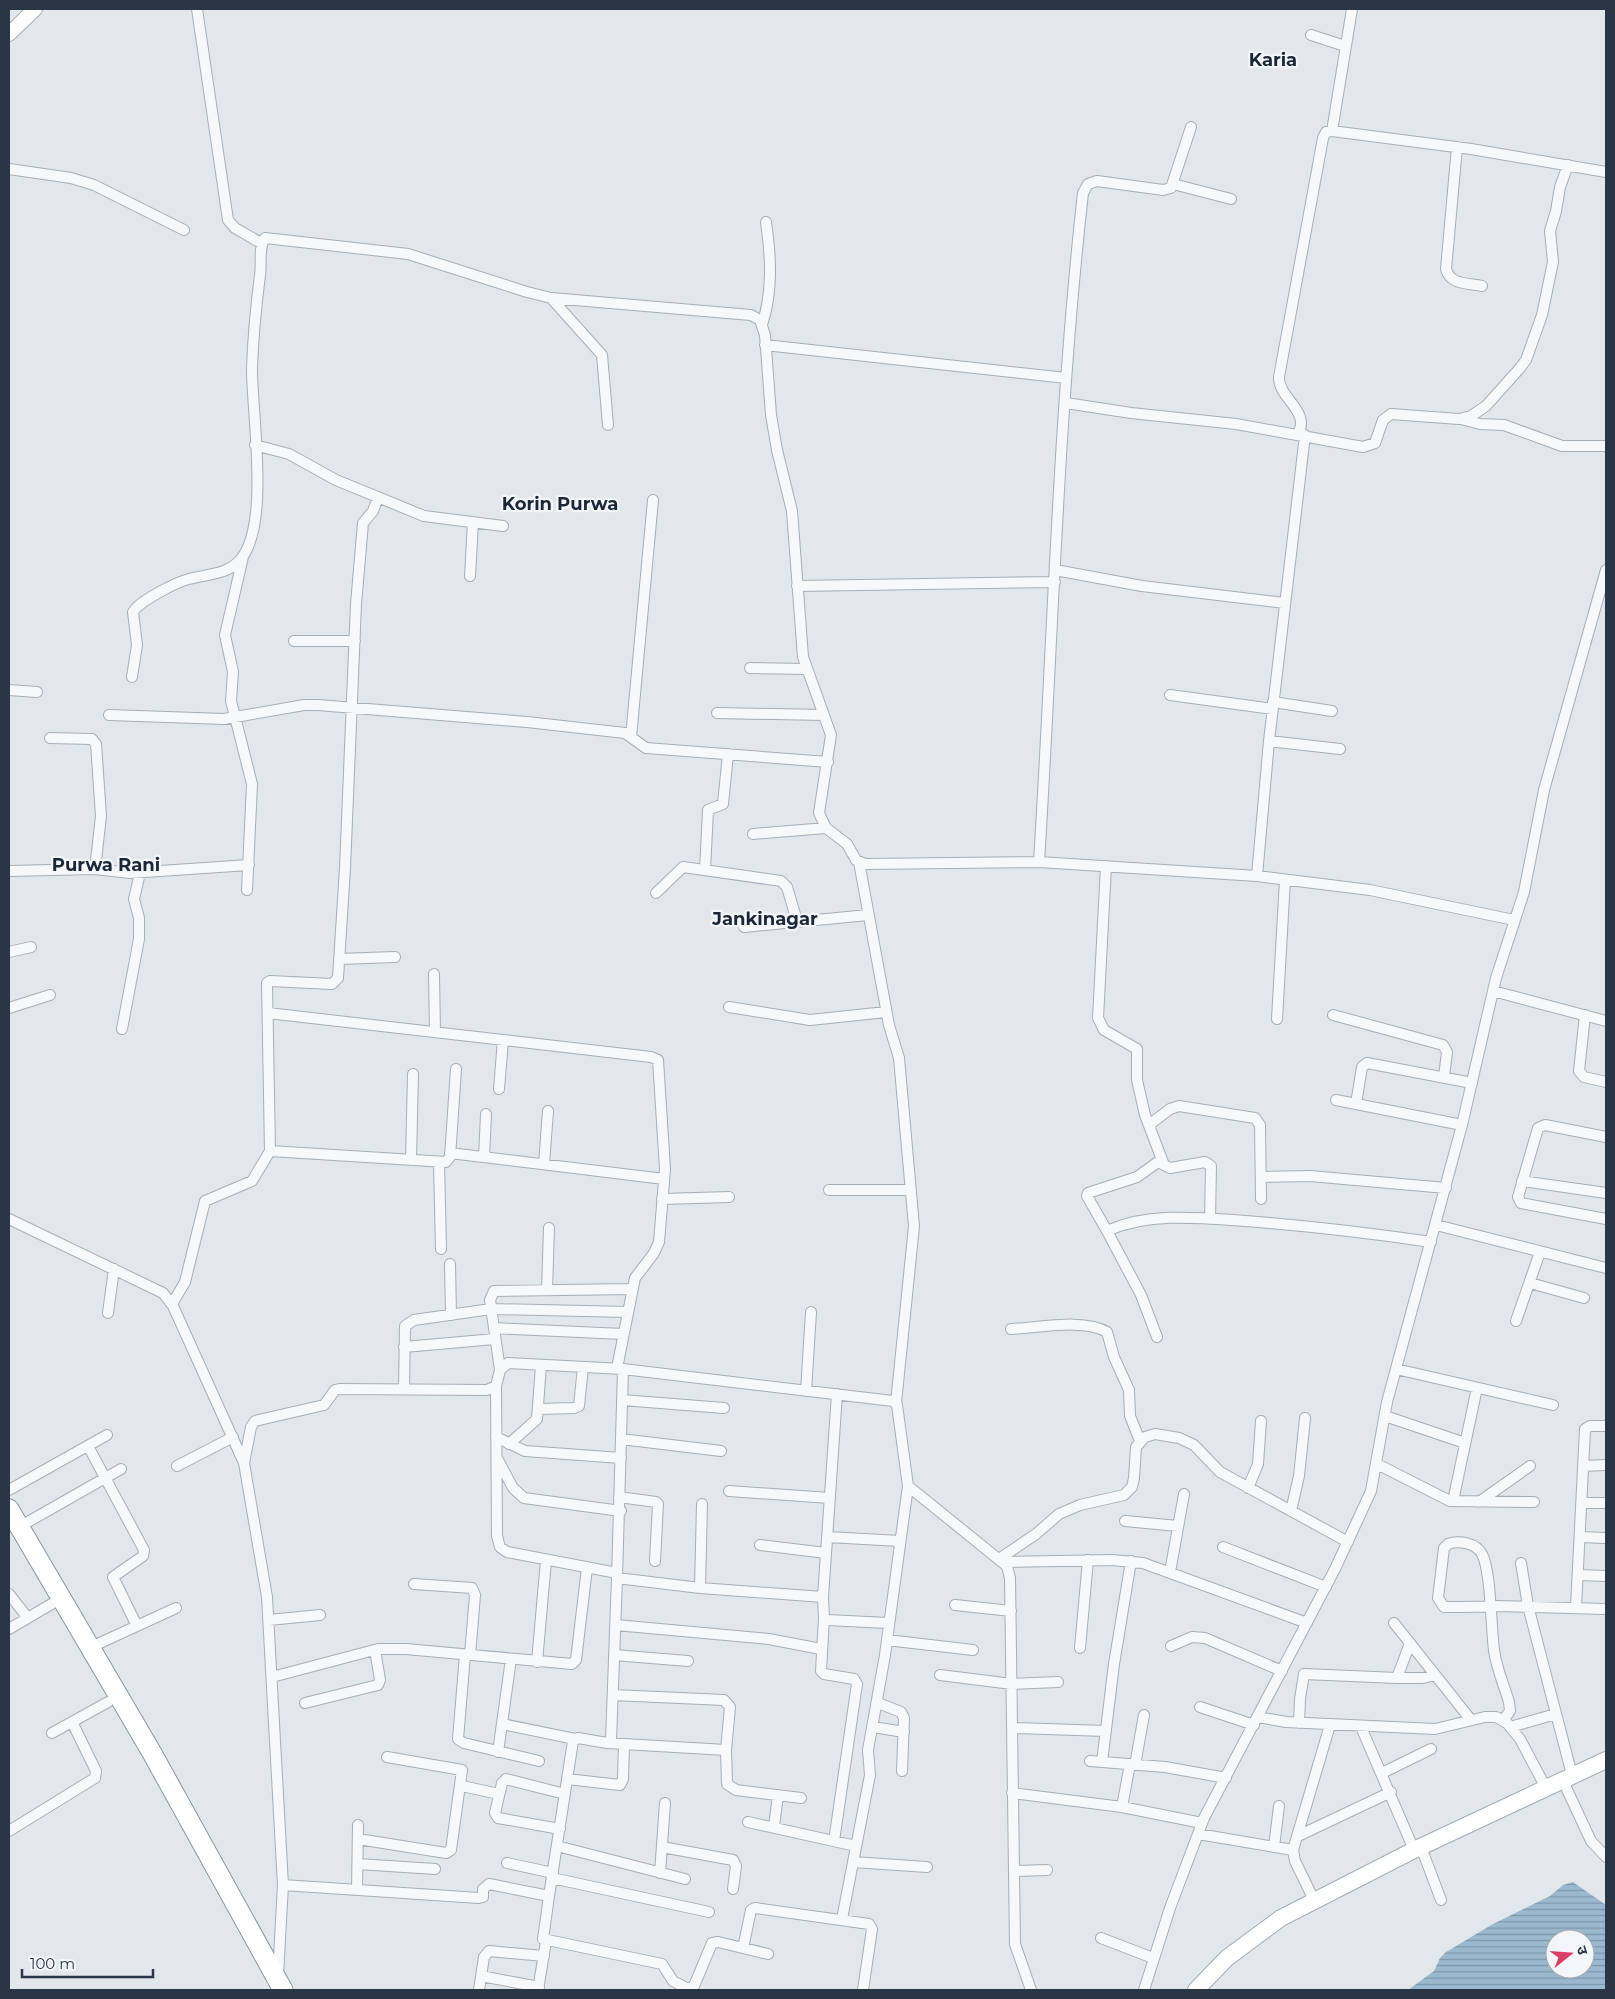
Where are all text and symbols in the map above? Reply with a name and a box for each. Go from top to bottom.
district label: Karia [1249,49,1297,71]
district label: Korin Purwa [502,493,618,515]
district label: Purwa Rani [52,854,160,876]
district label: Jankinagar [711,908,818,930]
north arrow [1545,1929,1595,1979]
text: उ [1573,1944,1592,1958]
scale bar [22,1946,154,1978]
text: 100 m [30,1954,75,1973]

